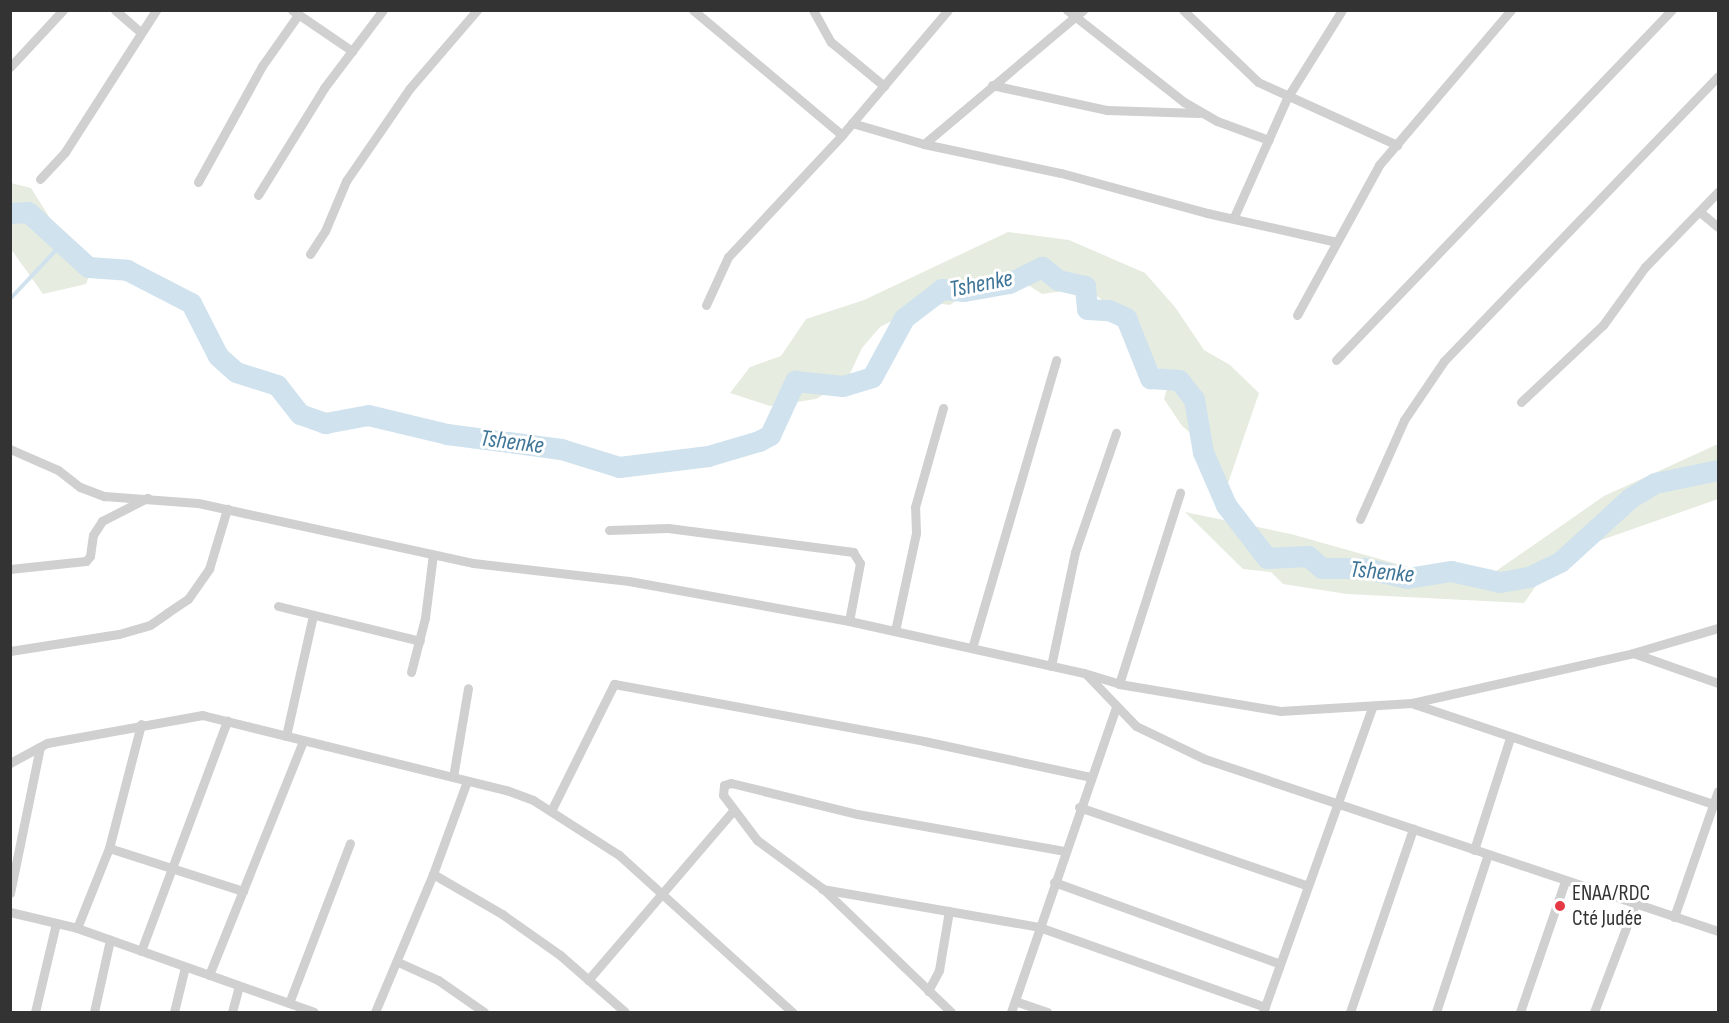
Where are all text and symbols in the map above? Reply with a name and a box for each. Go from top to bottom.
water label: Tshenke [947,264,1015,304]
water label: Tshenke [479,424,545,460]
water label: Tshenke [1349,555,1415,589]
place label: ENAA/RDC Cté Judée [1572,880,1650,932]
marker: ENAA/RDC Cté Judée [1553,899,1567,913]

